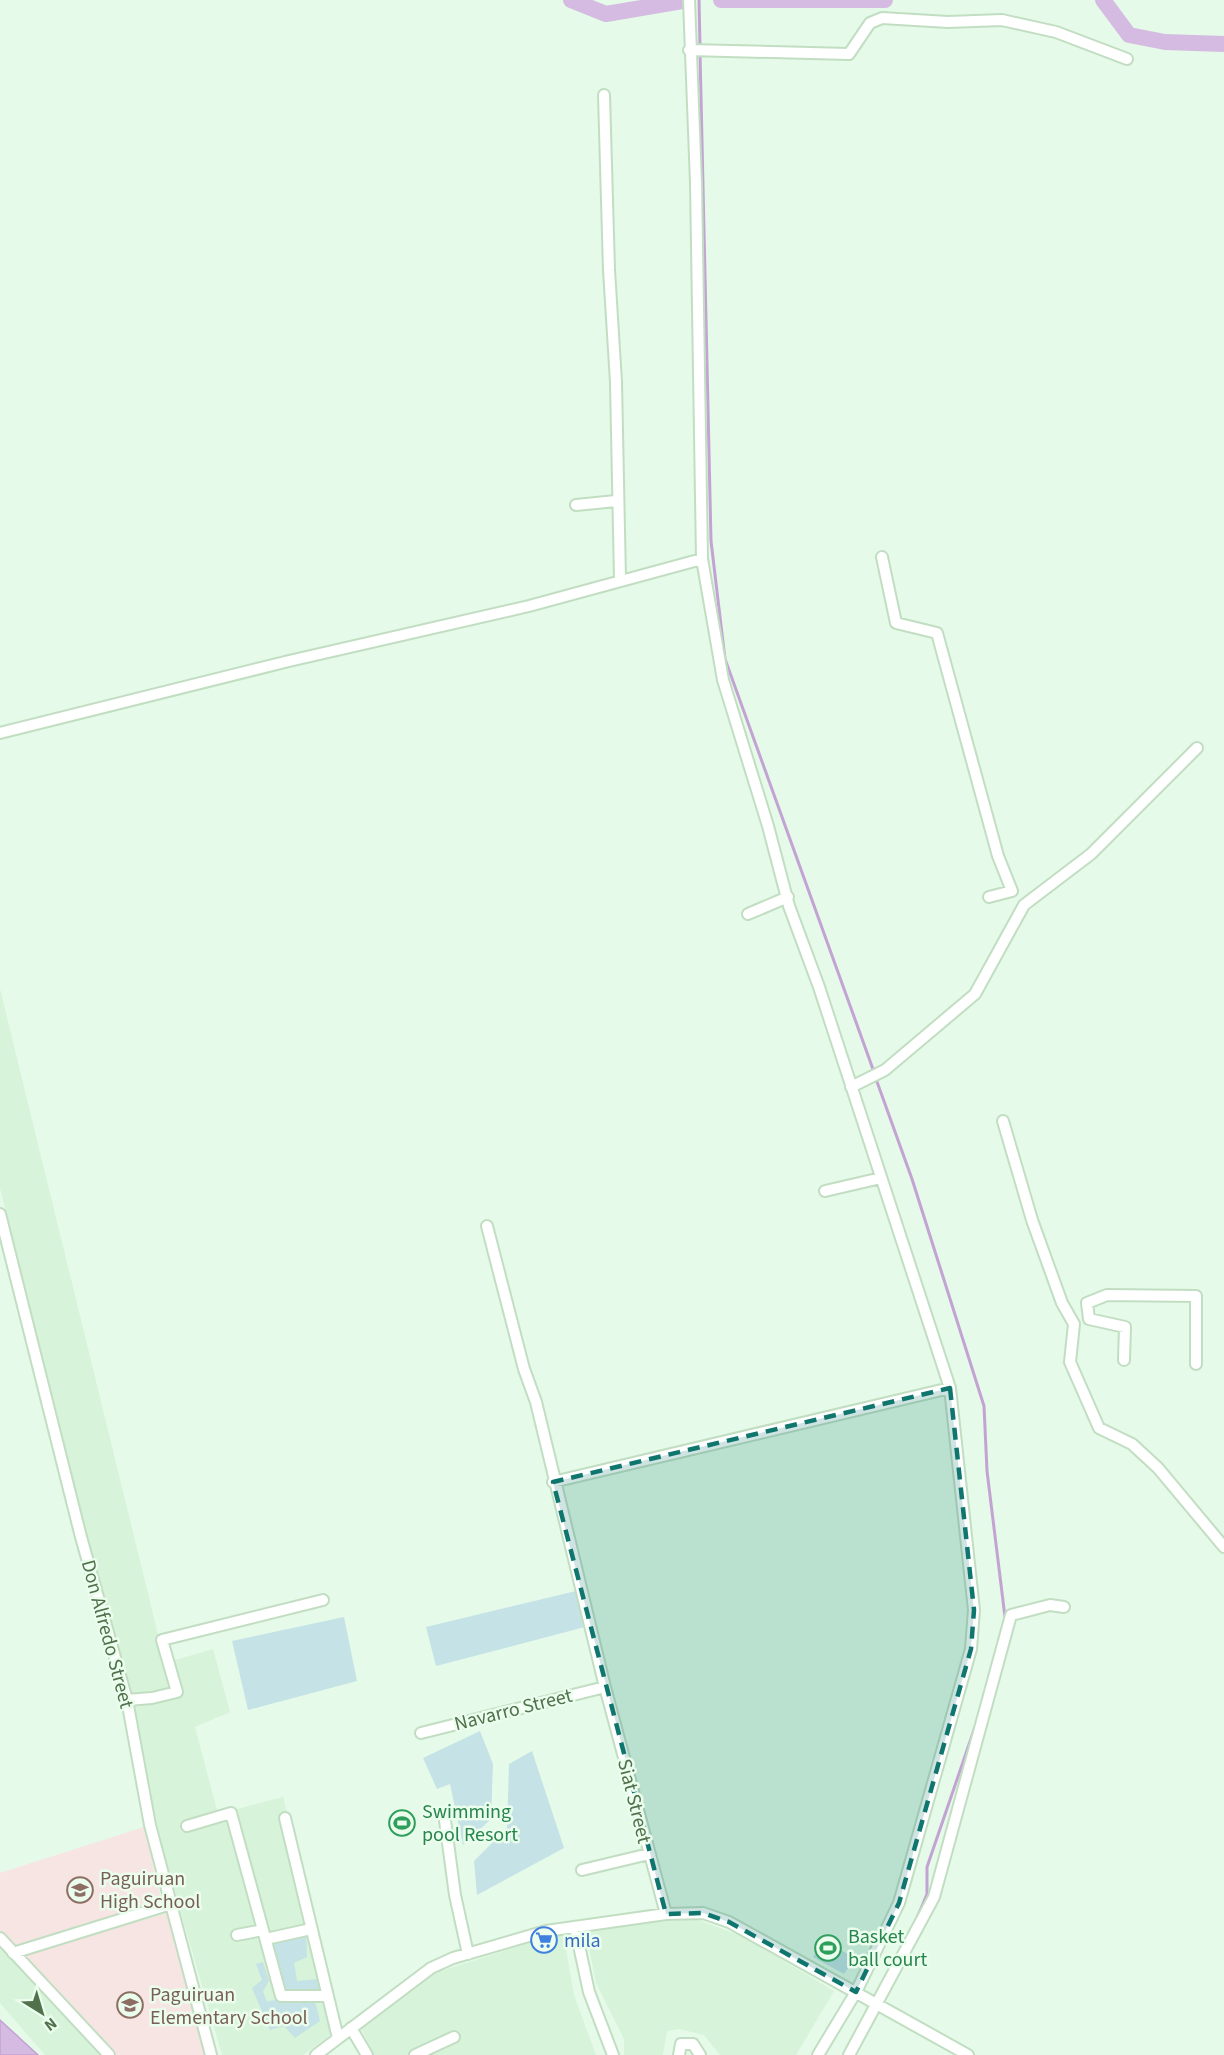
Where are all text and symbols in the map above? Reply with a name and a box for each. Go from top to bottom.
street label: Don Alfredo Street [74,1557,140,1712]
street label: Navarro Street [451,1682,575,1738]
street label: Siat Street [610,1756,658,1847]
place label: Swimming pool Resort [422,1798,518,1849]
sports icon: Swimming pool Resort [387,1808,417,1838]
place label: Paguiruan High School [100,1865,200,1916]
school or university icon: Paguiruan High School [65,1875,95,1905]
place label: Basket ball court [848,1923,927,1974]
supermarket icon: mila [529,1925,559,1955]
place label: mila [564,1927,601,1955]
sports icon: Basket ball court [813,1933,843,1963]
place label: Paguiruan Elementary School [150,1981,308,2032]
north arrow [12,1983,72,2043]
school or university icon: Paguiruan Elementary School [115,1990,145,2020]
text: N [40,2012,61,2036]

